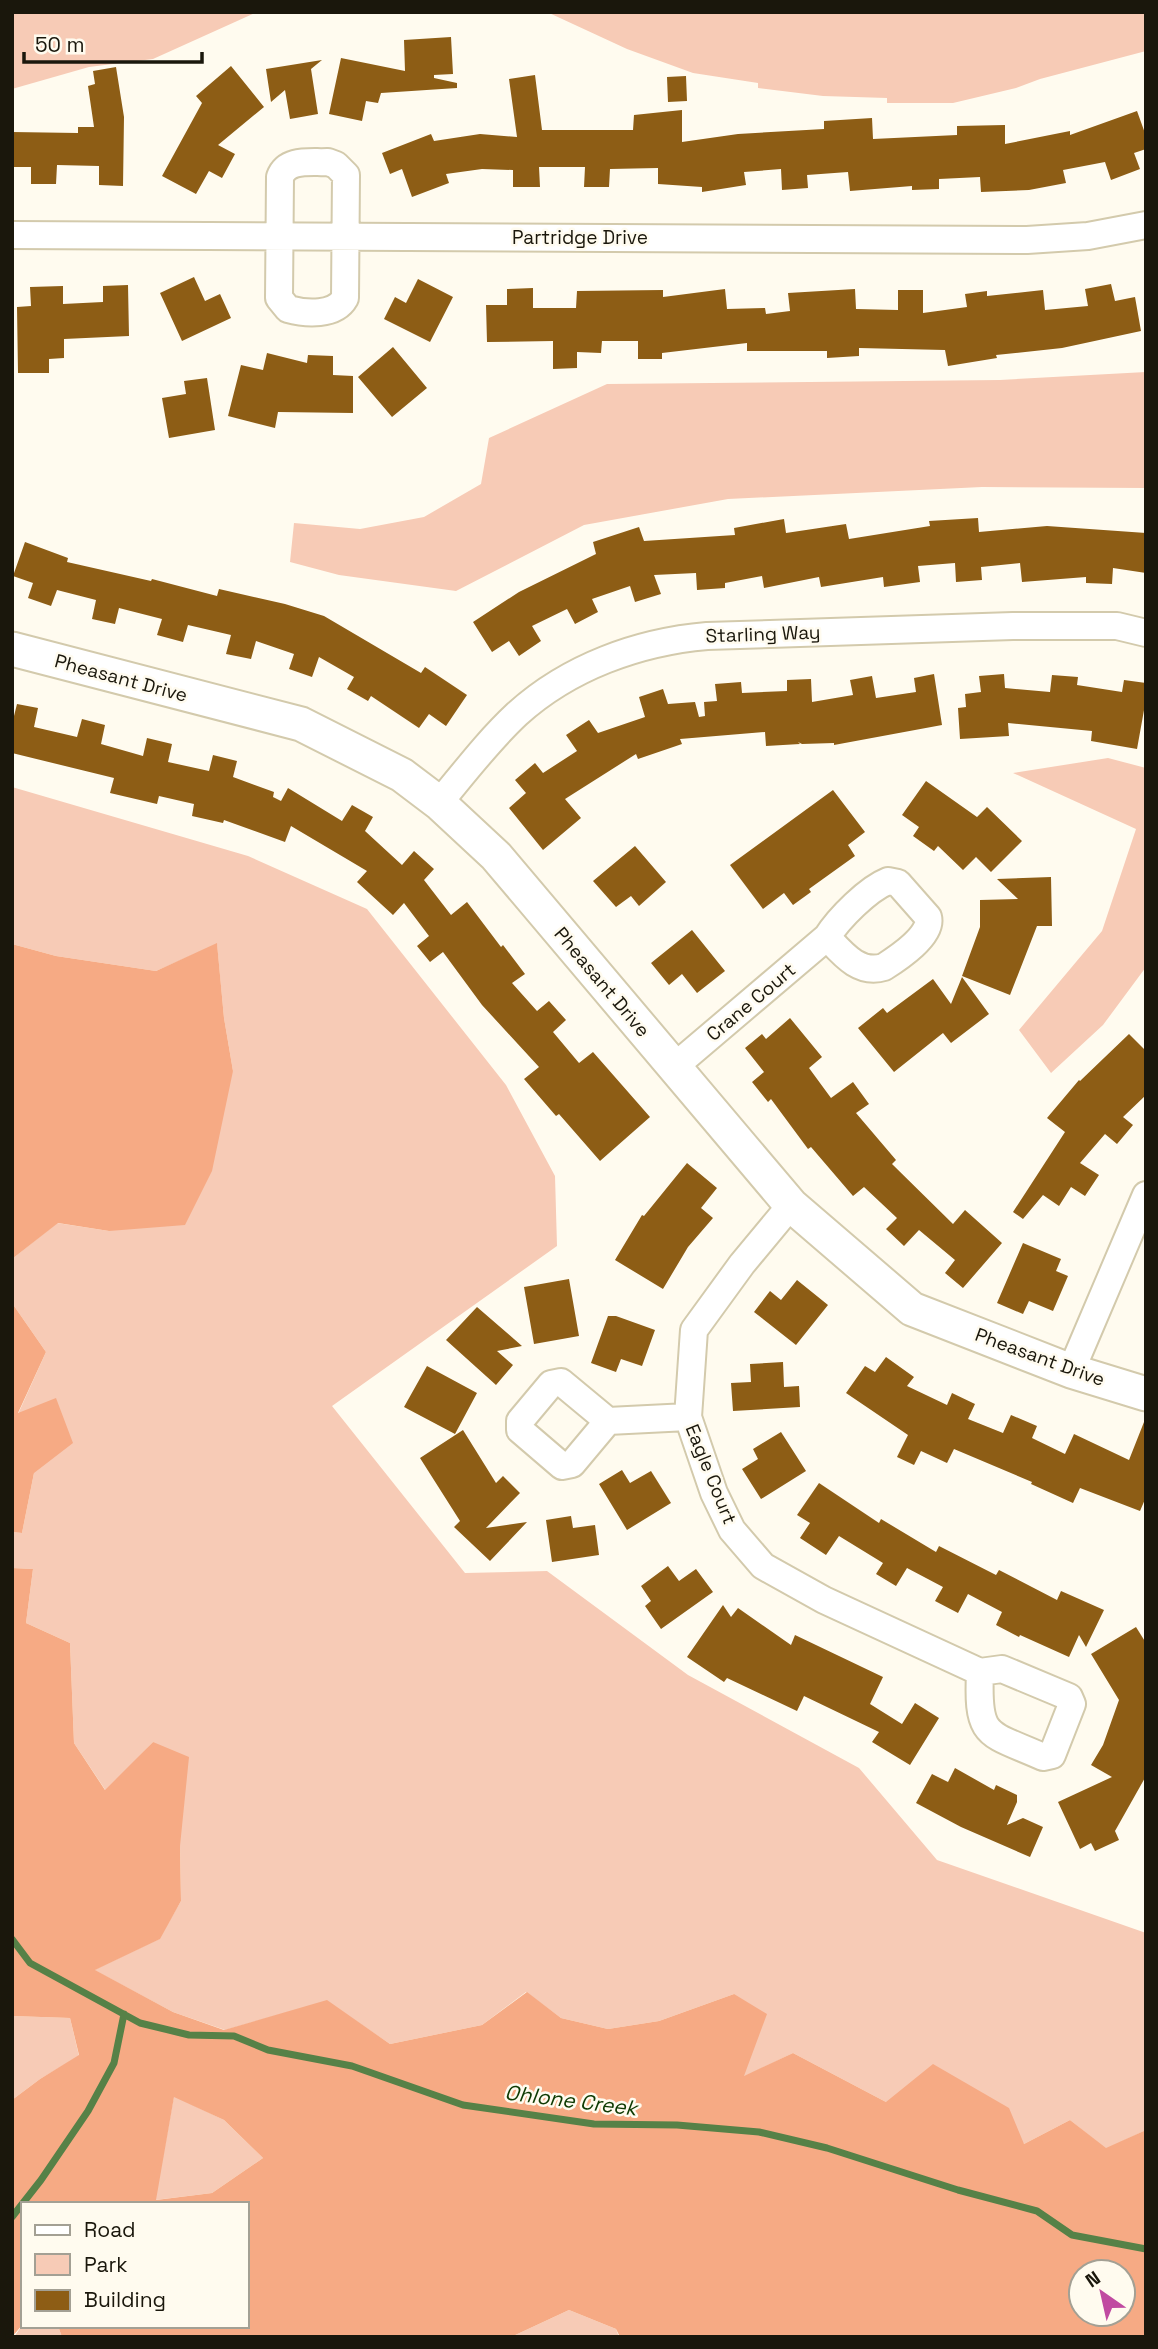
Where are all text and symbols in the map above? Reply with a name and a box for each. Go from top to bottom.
scale bar [24,21,203,65]
text: 50 m [35,31,85,58]
street label: Partridge Drive [512,225,648,250]
street label: Starling Way [705,619,821,649]
street label: Pheasant Drive [52,648,190,708]
street label: Pheasant Drive [549,922,655,1042]
street label: Crane Court [701,957,801,1047]
street label: Pheasant Drive [972,1322,1108,1392]
street label: Eagle Court [680,1420,742,1528]
water label: Ohlone Creek [503,2079,641,2122]
legend [21,2202,248,2328]
text: Road [84,2216,136,2243]
text: Park [84,2251,128,2278]
north arrow [1067,2258,1137,2328]
text: N [1081,2265,1105,2293]
text: Building [84,2286,166,2313]

